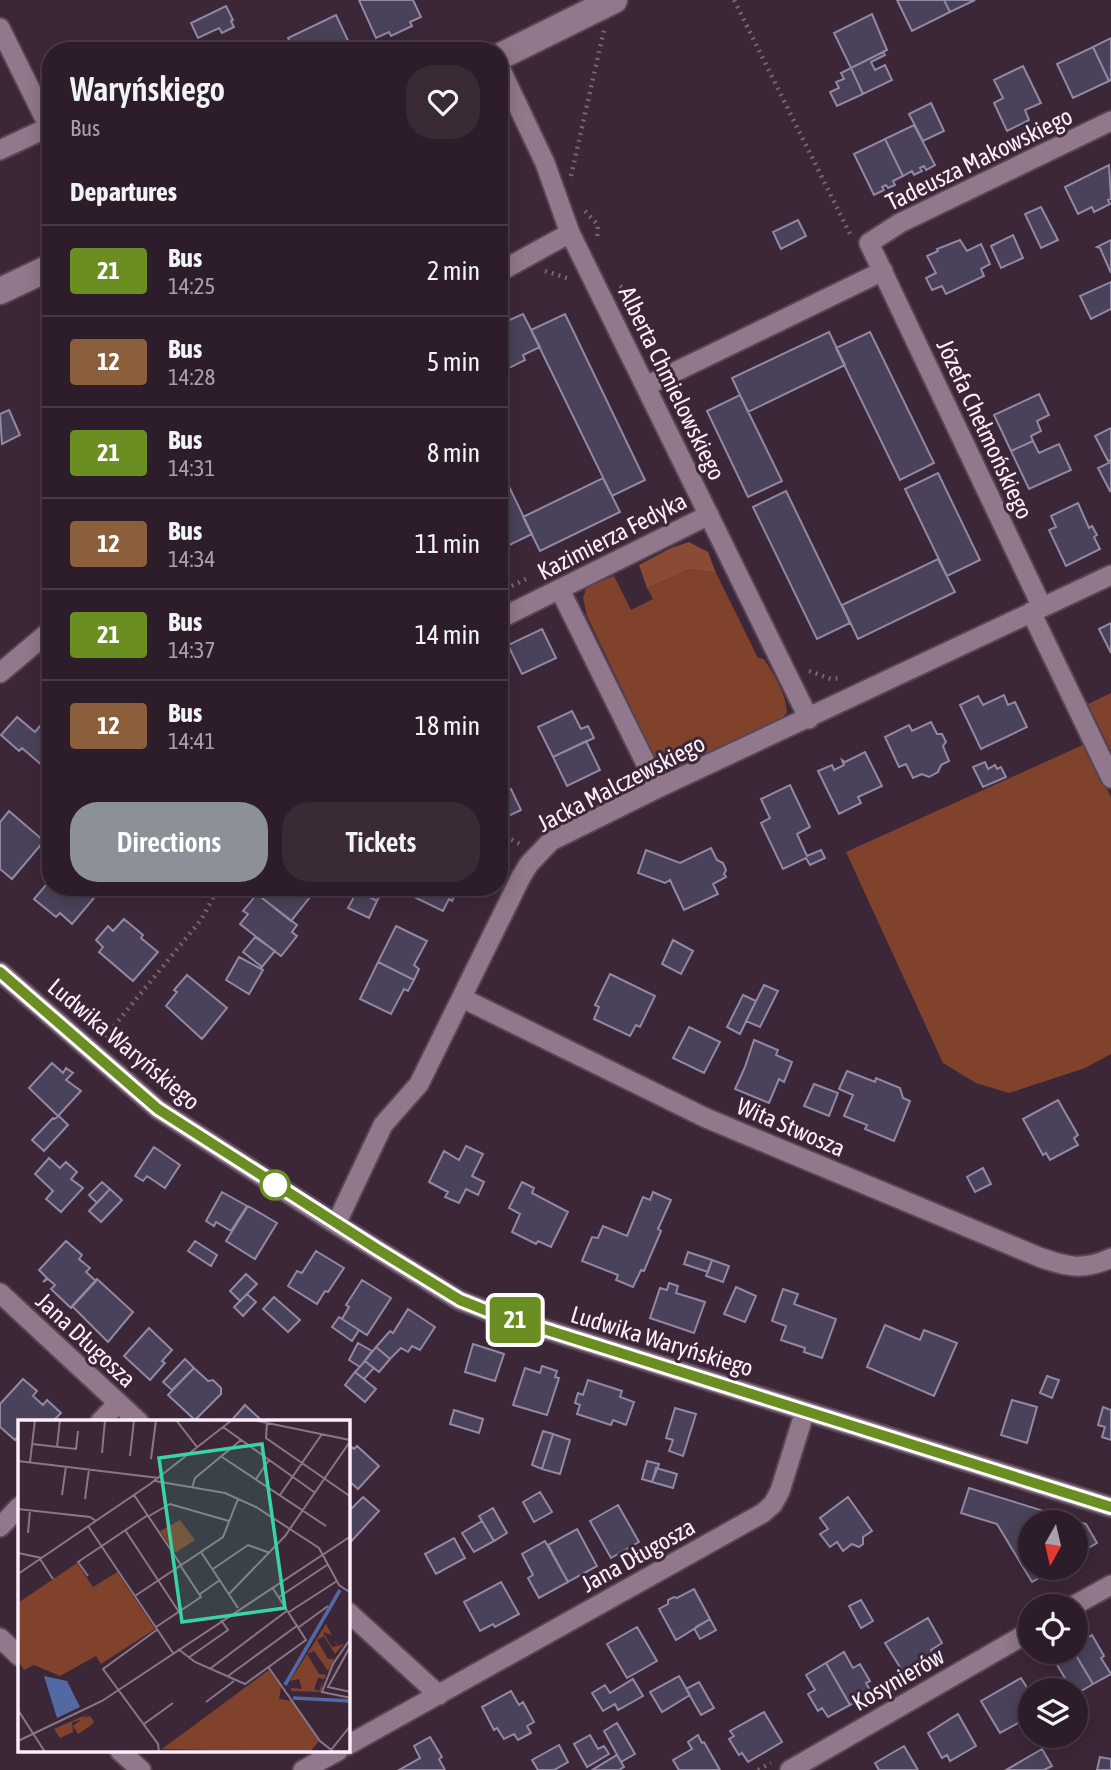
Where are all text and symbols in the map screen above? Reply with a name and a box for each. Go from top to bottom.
button: heart [406,65,480,139]
text: Waryńskiego [70,70,225,108]
street label: Tadeusza Makowskiego [881,102,1077,216]
text: Bus [70,115,100,141]
text: Departures [70,177,177,207]
text: Bus [168,243,202,273]
text: 2 min [427,256,480,286]
text: 21 [97,257,120,284]
text: 14:25 [168,273,215,299]
street label: Alberta Chmielowskiego [613,282,731,484]
text: Bus [168,334,202,364]
street label: Józefa Chełmońskiego [932,335,1038,523]
text: 5 min [427,347,480,377]
text: 12 [97,348,120,375]
text: 14:28 [168,364,215,390]
text: Bus [168,425,202,455]
text: 8 min [427,438,480,468]
text: 21 [97,439,120,466]
text: 14:31 [168,455,215,481]
street label: Kazimierza Fedyka [533,487,691,585]
text: Bus [168,516,202,546]
text: 11 min [415,529,480,559]
text: 12 [97,530,120,557]
text: 14:34 [168,546,215,572]
text: Bus [168,607,202,637]
text: 14 min [415,620,480,650]
text: 21 [97,621,120,648]
text: 14:37 [168,637,215,663]
text: Bus [168,698,202,728]
text: 18 min [415,711,480,741]
text: 12 [97,712,120,739]
text: 14:41 [168,728,215,754]
street label: Jacka Malczewskiego [533,729,709,837]
button: Directions [70,802,268,882]
button: Tickets [282,802,480,882]
street label: Ludwika Waryńskiego [43,973,205,1115]
street label: Wita Stwosza [733,1092,849,1162]
unlabelled marker [260,1170,290,1200]
street label: Jana Długosza [31,1287,141,1393]
line badge: 21 [484,1297,546,1343]
street label: Ludwika Waryńskiego [567,1300,757,1382]
text: 21 [504,1306,526,1333]
inset map [18,1420,350,1752]
north arrow [1018,1510,1088,1580]
map controls [1018,1510,1088,1748]
street label: Jana Długosza [576,1513,700,1597]
button: locate [1018,1594,1088,1664]
street label: Kosynierów [847,1642,949,1716]
button: layers [1018,1678,1088,1748]

